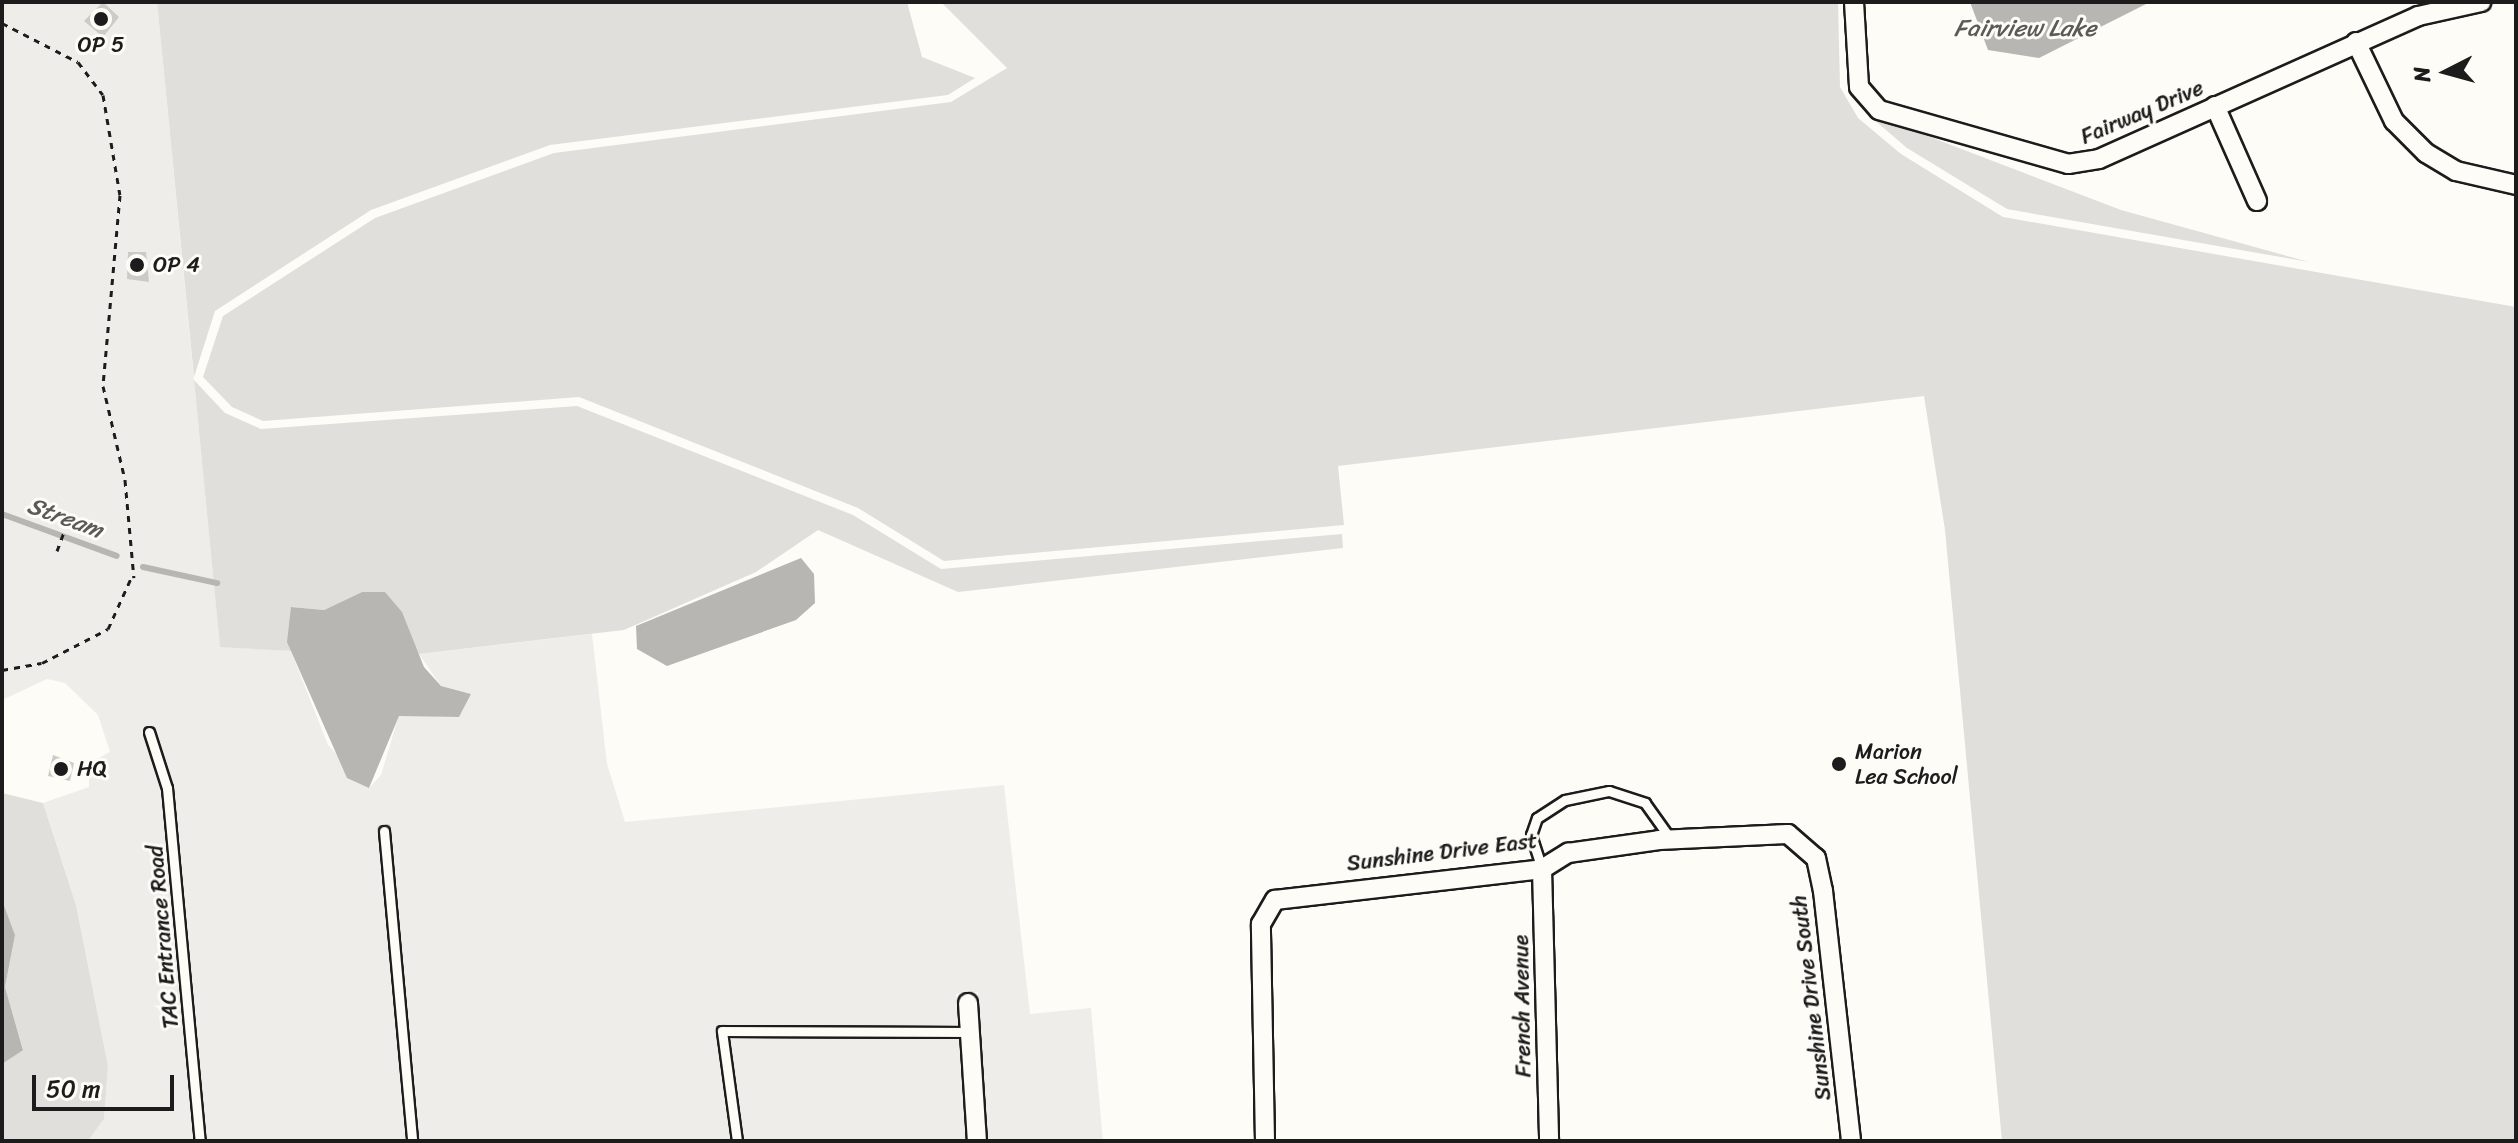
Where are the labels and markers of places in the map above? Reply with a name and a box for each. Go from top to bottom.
marker: OP 5 [92,10,110,28]
place label: OP 5 [78,32,124,58]
place label: OP 4 [153,252,200,278]
marker: OP 4 [128,256,146,274]
place label: Marion Lea School [1855,738,1958,790]
marker: Marion Lea School [1830,755,1848,773]
place label: HQ [77,756,107,782]
marker: HQ [52,760,70,778]

